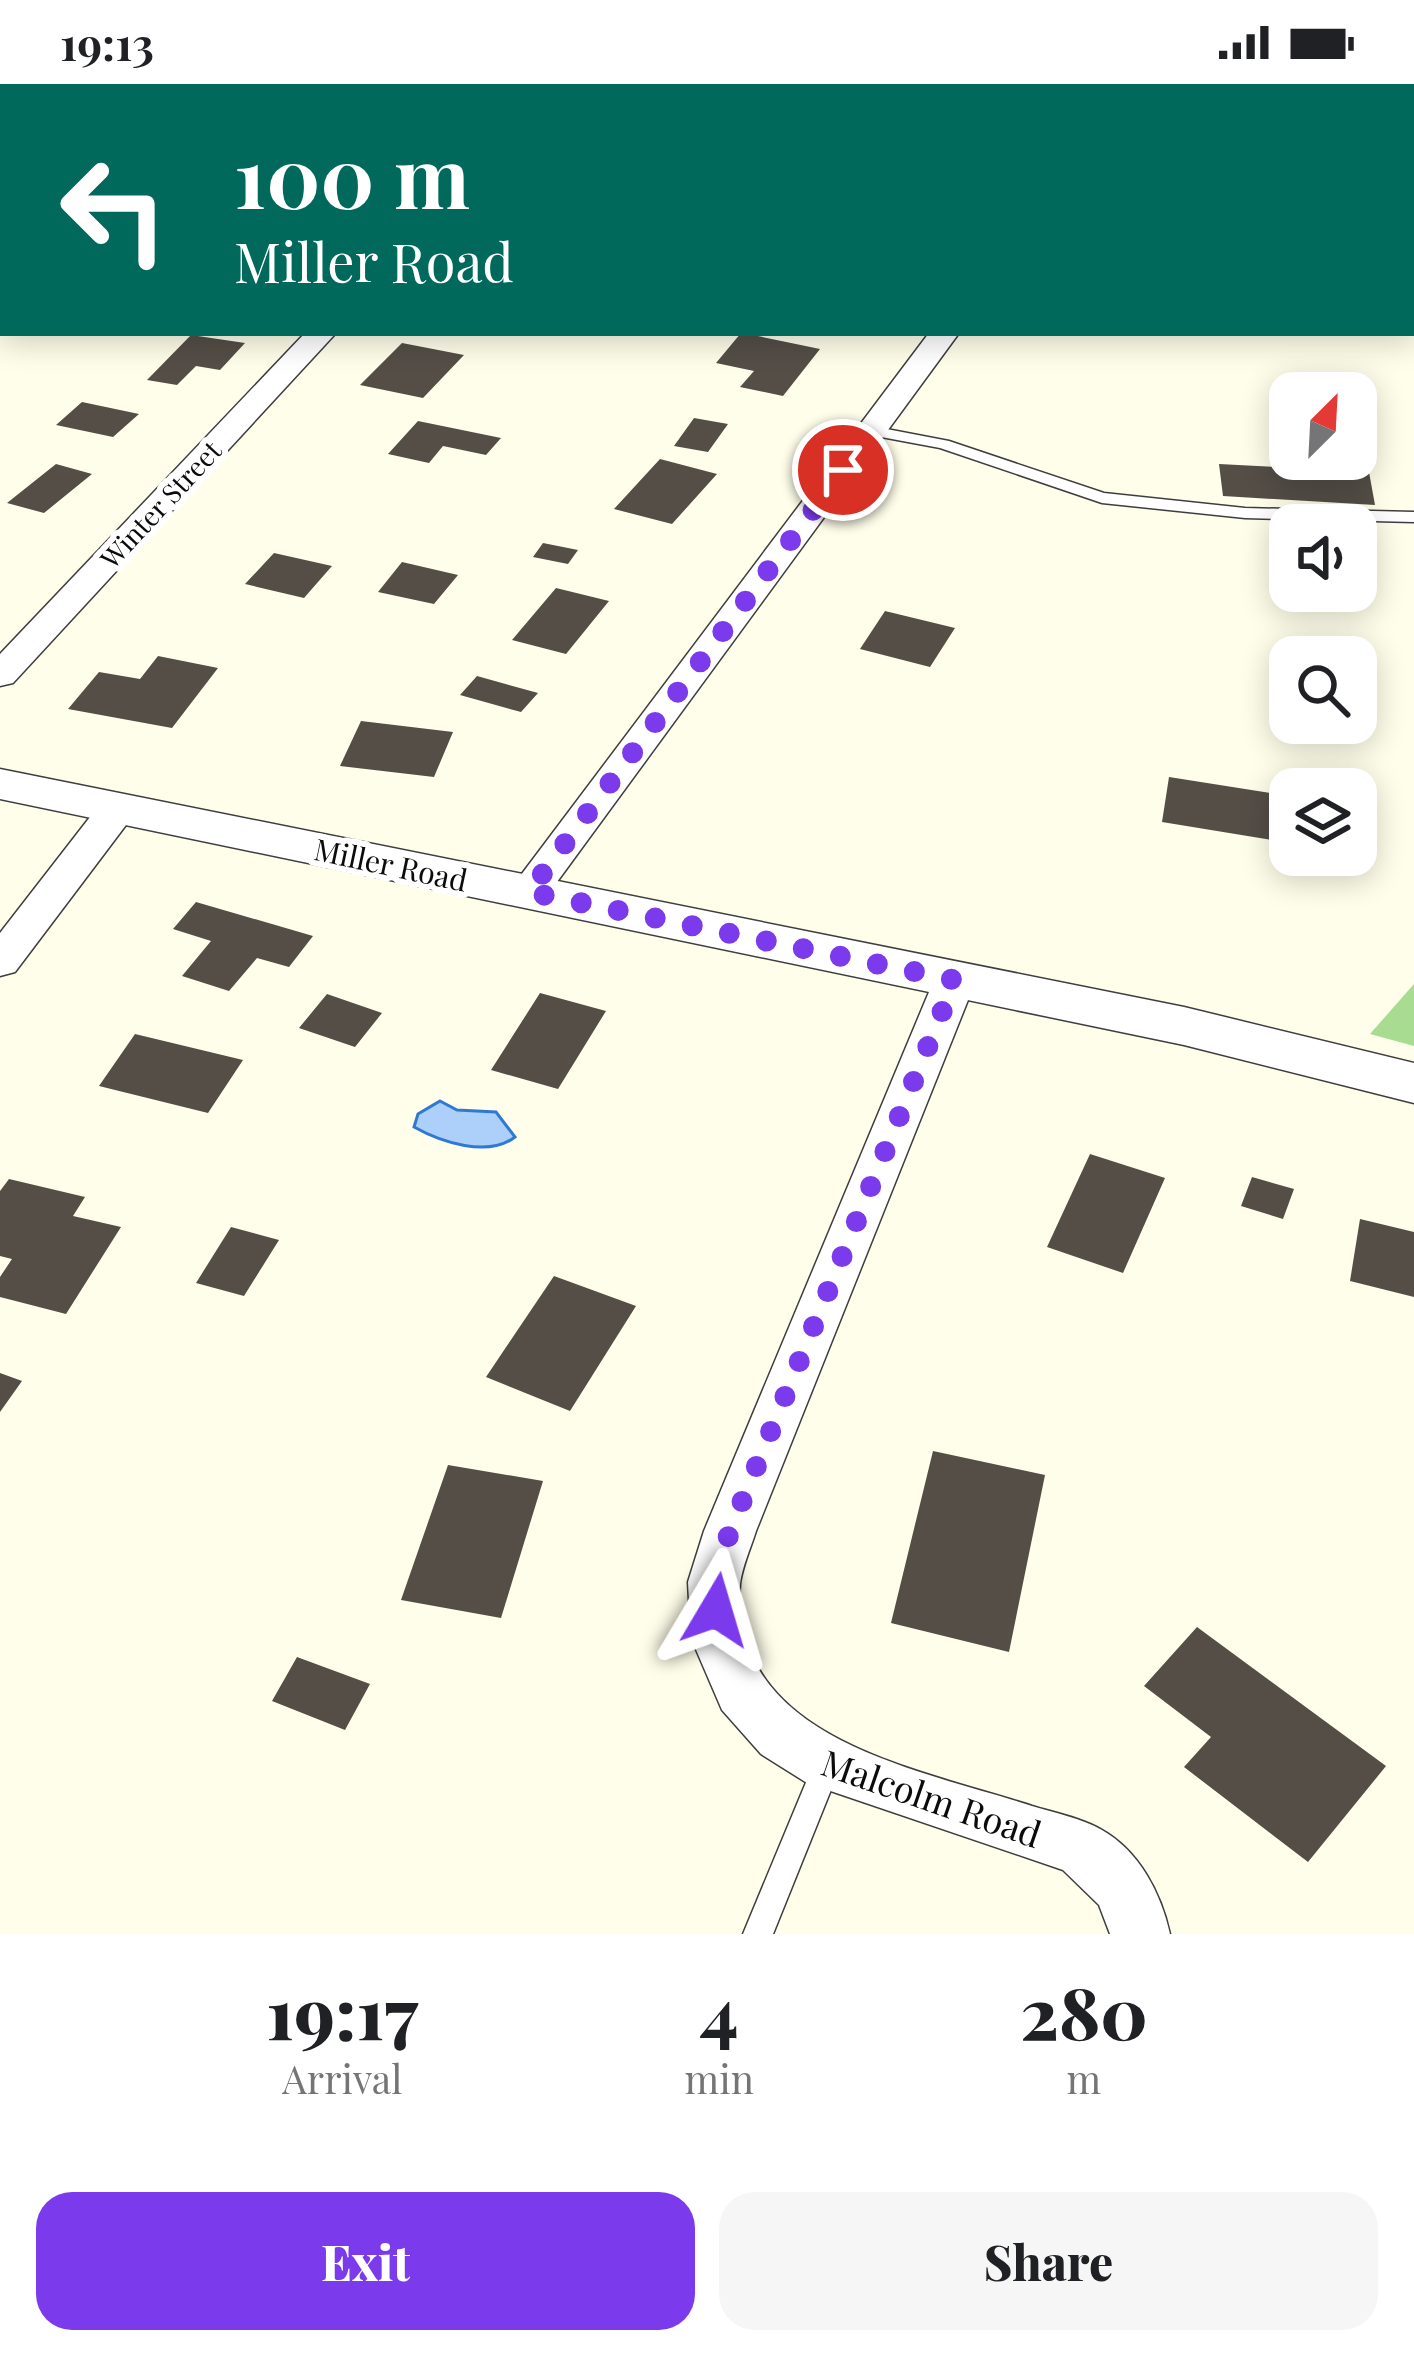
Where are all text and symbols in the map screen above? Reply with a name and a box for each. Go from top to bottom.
text: 19:13 [60,12,154,72]
text: 100 m [234,118,470,230]
icon: left [36,132,192,288]
text: Miller Road [234,225,514,297]
north arrow [1269,372,1377,480]
map controls [1269,372,1377,876]
pin [792,419,894,521]
street label: Winter Street [91,432,229,576]
icon: arrive [810,437,876,503]
button: sound [1269,504,1377,612]
button: search [1269,636,1377,744]
button: layers [1269,768,1377,876]
street label: Miller Road [311,828,471,900]
position arrow [653,1547,779,1673]
street label: Malcolm Road [816,1737,1048,1857]
text: 19:17 [266,1962,418,2058]
text: 4 [700,1962,739,2058]
text: 280 [1020,1962,1148,2058]
text: Arrival [282,2052,402,2104]
text: min [685,2052,754,2104]
text: m [1067,2052,1101,2104]
button: Exit [36,2192,695,2330]
button: Share [719,2192,1378,2330]

